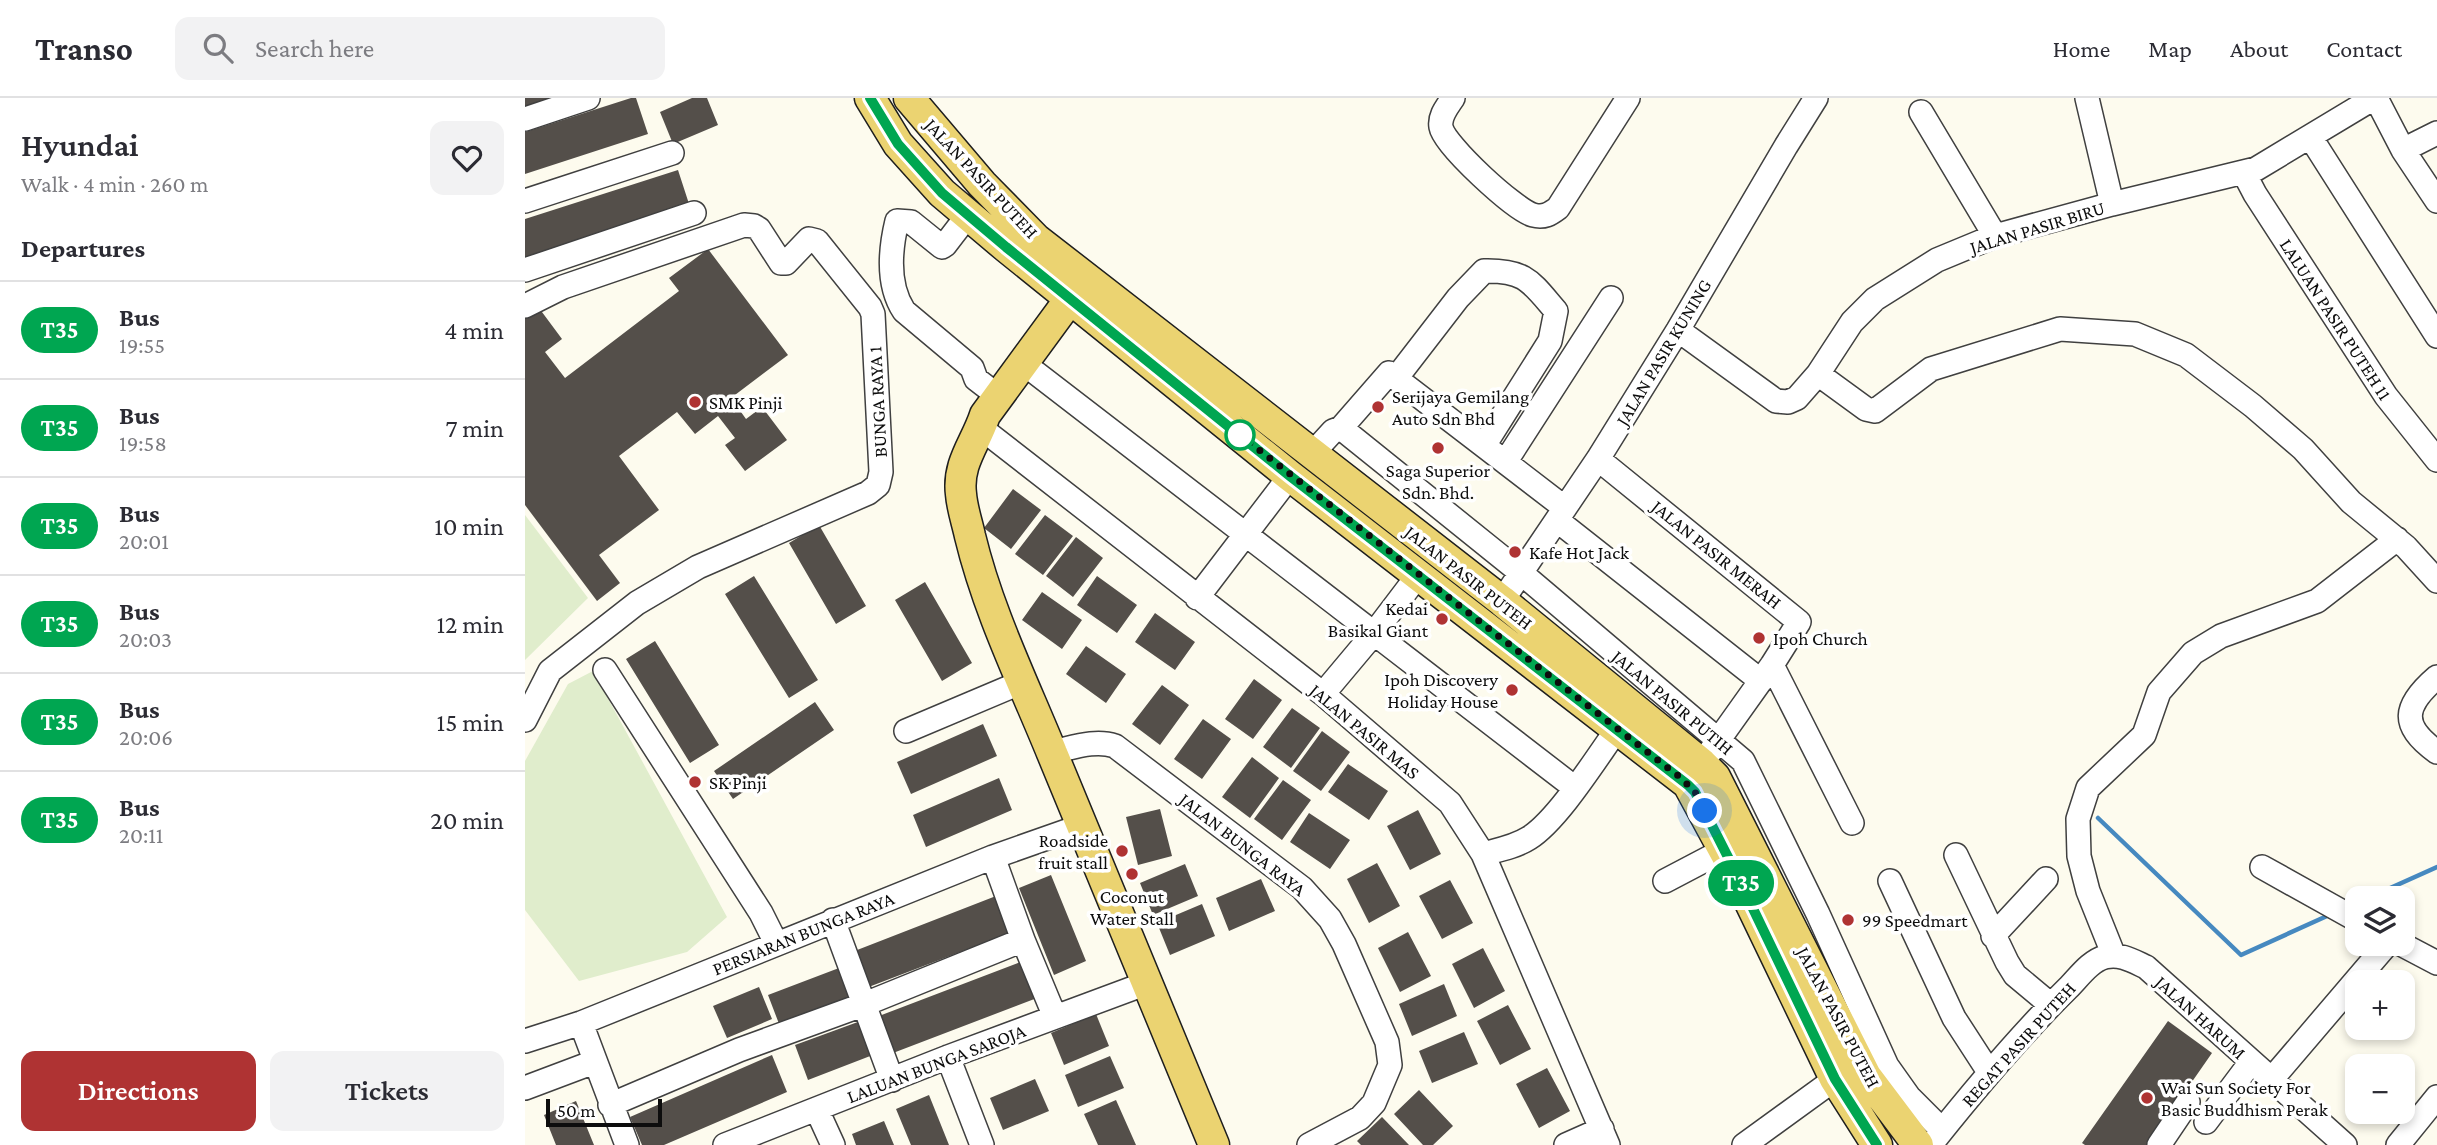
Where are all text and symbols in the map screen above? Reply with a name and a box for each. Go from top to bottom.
search box [175,17,665,80]
icon: search [199,29,237,67]
text: Transo [35,30,133,67]
text: Search here [255,34,374,63]
text: Home [2053,35,2110,62]
text: Map [2148,35,2192,62]
text: About [2230,35,2288,62]
text: Contact [2326,35,2402,62]
street label: JALAN PASIR PUTEH [919,113,1043,243]
button: heart [430,121,504,195]
text: Hyundai [21,126,139,163]
text: Walk · 4 min · 260 m [21,171,208,197]
street label: JALAN PASIR BIRU [1965,197,2107,259]
text: Departures [21,234,145,263]
street label: LALUAN PASIR PUTEH 11 [2276,235,2396,404]
street label: JALAN PASIR KUNING [1610,275,1715,431]
text: Bus [119,303,160,332]
text: T35 [41,316,78,343]
text: 4 min [444,316,504,345]
text: 19:55 [119,332,165,358]
street label: BUNGA RAYA 1 [864,346,891,458]
place label: Serijaya Gemilang Auto Sdn Bhd [1392,386,1529,429]
place label: SMK Pinji [709,392,783,414]
marker: SMK Pinji [687,394,703,410]
marker: Serijaya Gemilang Auto Sdn Bhd [1370,399,1386,415]
text: Bus [119,401,160,430]
text: T35 [41,414,78,441]
text: 7 min [445,414,504,443]
unlabelled marker [1225,420,1255,450]
text: 19:58 [119,430,167,456]
marker: Saga Superior Sdn. Bhd. [1430,440,1446,456]
place label: Saga Superior Sdn. Bhd. [1386,460,1490,503]
street label: JALAN PASIR MERAH [1646,494,1786,613]
text: Bus [119,499,160,528]
text: T35 [41,512,78,539]
text: 10 min [434,512,504,541]
street label: JALAN PASIR PUTEH [1399,520,1537,634]
text: 20:01 [119,528,169,554]
place label: Kafe Hot Jack [1529,542,1630,563]
marker: Kafe Hot Jack [1507,544,1523,560]
text: Bus [119,597,160,626]
place label: Kedai Basikal Giant [1328,598,1429,641]
text: T35 [41,610,78,637]
text: 12 min [436,610,504,639]
marker: Kedai Basikal Giant [1434,611,1450,627]
text: 20:03 [119,626,172,652]
place label: Ipoh Church [1773,628,1868,649]
marker: Ipoh Church [1751,630,1767,646]
street label: JALAN PASIR PUTIH [1606,644,1737,759]
place label: Ipoh Discovery Holiday House [1384,669,1498,712]
street label: JALAN PASIR MAS [1304,678,1424,783]
marker: Ipoh Discovery Holiday House [1504,682,1520,698]
text: Bus [119,695,160,724]
text: T35 [41,708,78,735]
text: 15 min [437,708,504,737]
text: 20:06 [119,724,173,750]
place label: SK Pinji [709,772,767,794]
marker: SK Pinji [687,774,703,790]
street label: JALAN BUNGA RAYA [1174,787,1310,900]
text: Bus [119,793,160,822]
your location [1687,793,1722,828]
text: T35 [41,806,78,833]
text: 20 min [430,806,504,835]
text: 20:11 [119,822,164,848]
place label: Roadside fruit stall [1038,830,1108,873]
marker: Roadside fruit stall [1114,843,1130,859]
line badge: T35 [1701,860,1781,906]
marker: Coconut Water Stall [1124,866,1140,882]
text: T35 [1722,869,1760,896]
place label: Coconut Water Stall [1090,886,1174,929]
map controls [2345,886,2415,1124]
button: layers [2345,886,2415,956]
street label: PERSIARAN BUNGA RAYA [709,887,897,980]
place label: 99 Speedmart [1862,910,1968,931]
marker: 99 Speedmart [1840,912,1856,928]
street label: JALAN PASIR PUTEH [1792,942,1884,1091]
street label: JALAN HARUM [2150,970,2250,1063]
button: + [2345,970,2415,1040]
street label: REGAT PASIR PUTEH [1957,978,2080,1111]
street label: LALUAN BUNGA SAROJA [844,1020,1029,1107]
button: Directions [21,1051,256,1131]
button: Tickets [270,1051,504,1131]
button: − [2345,1054,2415,1124]
place label: Wai Sun Society For Basic Buddhism Perak [2161,1077,2329,1120]
marker: Wai Sun Society For Basic Buddhism Perak [2139,1090,2155,1106]
scale bar [546,1096,661,1128]
text: 50 m [557,1100,596,1121]

